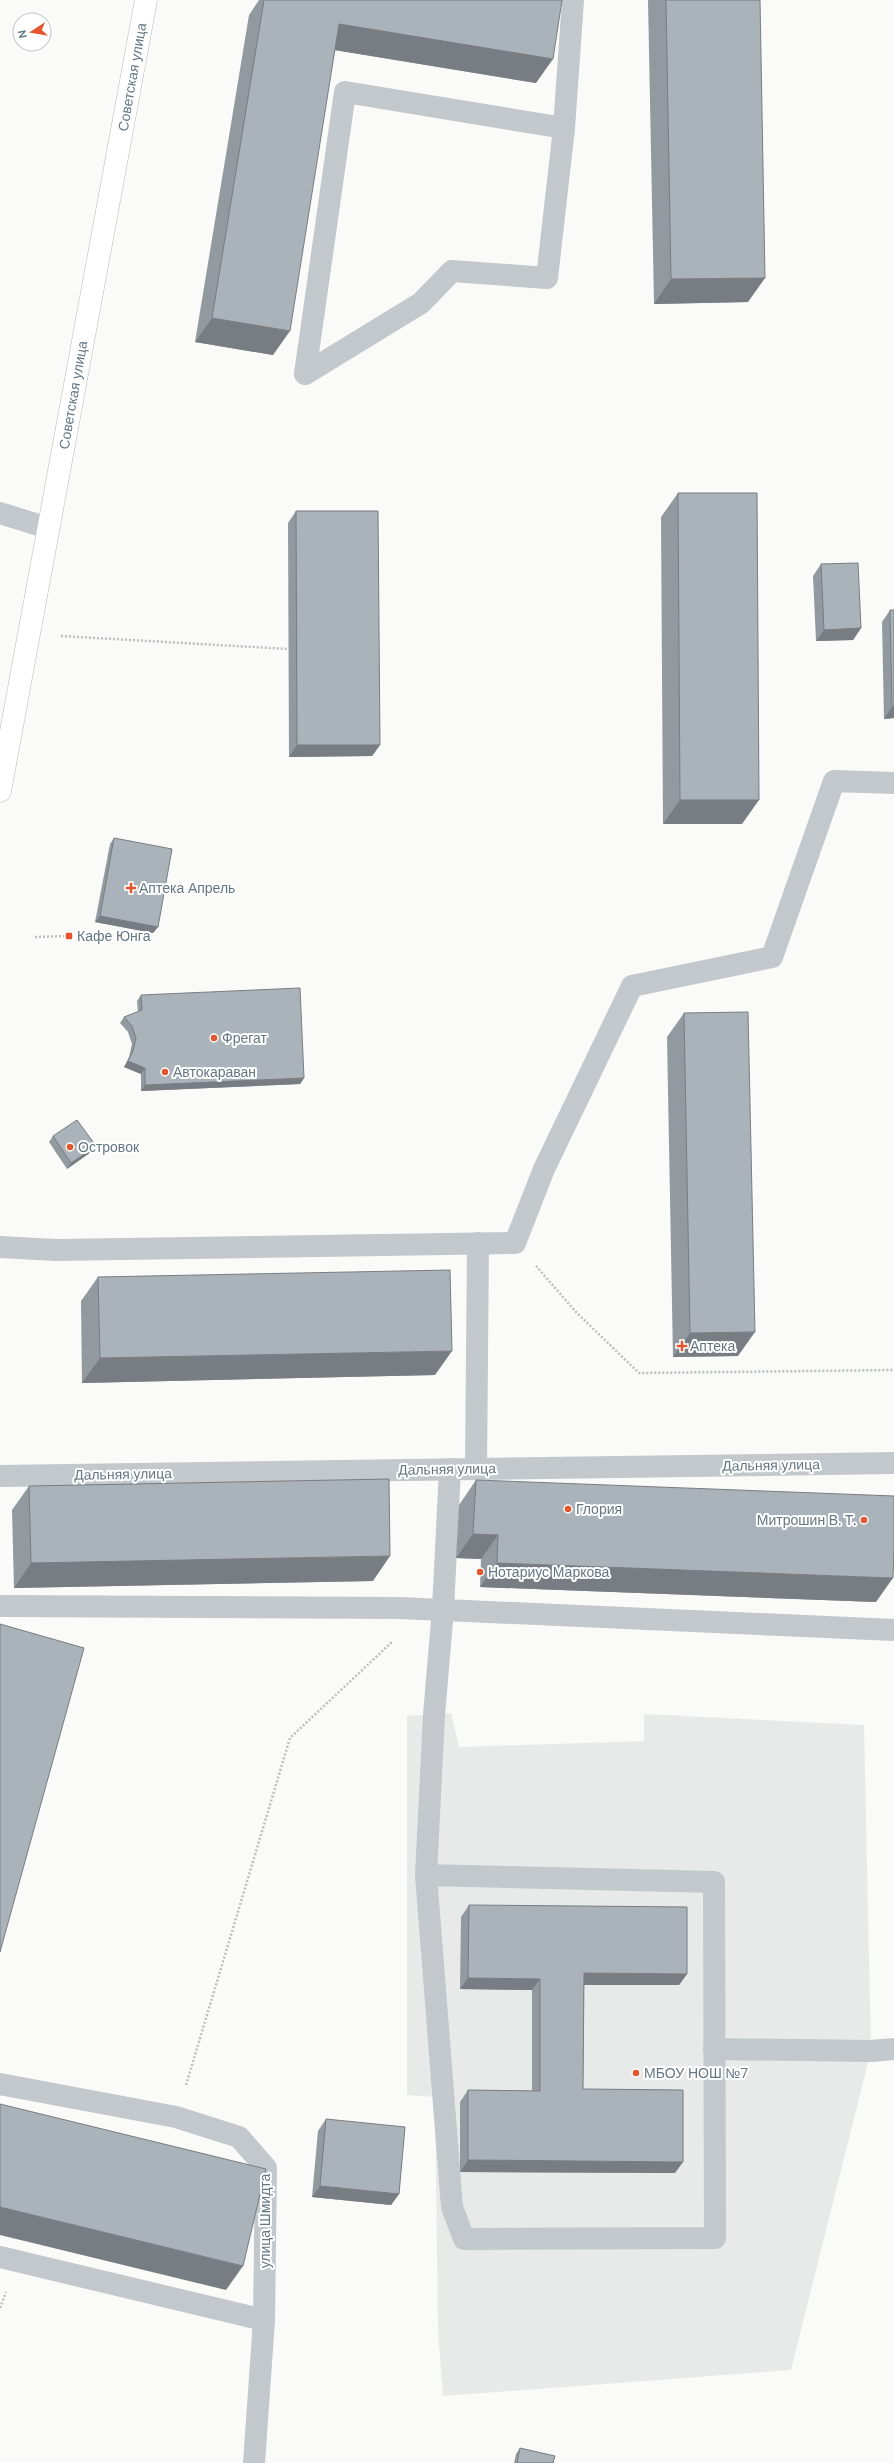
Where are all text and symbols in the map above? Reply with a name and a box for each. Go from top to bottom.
north arrow [12,12,52,52]
street label: Советская улица [114,21,150,133]
text: N [15,29,30,39]
street label: Советская улица [55,339,91,451]
place label: Аптека Апрель [139,879,235,897]
marker: Аптека Апрель [126,883,136,893]
place label: Кафе Юнга [77,927,151,945]
marker: Кафе Юнга [64,931,74,941]
place label: Фрегат [222,1029,267,1047]
marker: Фрегат [209,1033,219,1043]
place label: Автокараван [173,1063,256,1081]
marker: Автокараван [160,1067,170,1077]
place label: Островок [78,1138,140,1156]
marker: Островок [65,1142,75,1152]
place label: Аптека [690,1337,735,1355]
marker: Аптека [677,1341,687,1351]
street label: Дальняя улица [722,1455,820,1475]
street label: Дальняя улица [398,1459,496,1479]
street label: Дальняя улица [74,1464,172,1484]
place label: Глория [576,1500,622,1518]
marker: Глория [563,1504,573,1514]
place label: Митрошин В. Т. [757,1511,856,1529]
marker: Митрошин В. Т. [859,1515,869,1525]
place label: Нотариус Маркова [488,1563,610,1581]
marker: Нотариус Маркова [475,1567,485,1577]
place label: МБОУ НОШ №7 [644,2064,748,2082]
marker: МБОУ НОШ №7 [631,2068,641,2078]
street label: улица Шмидта [256,2173,274,2268]

